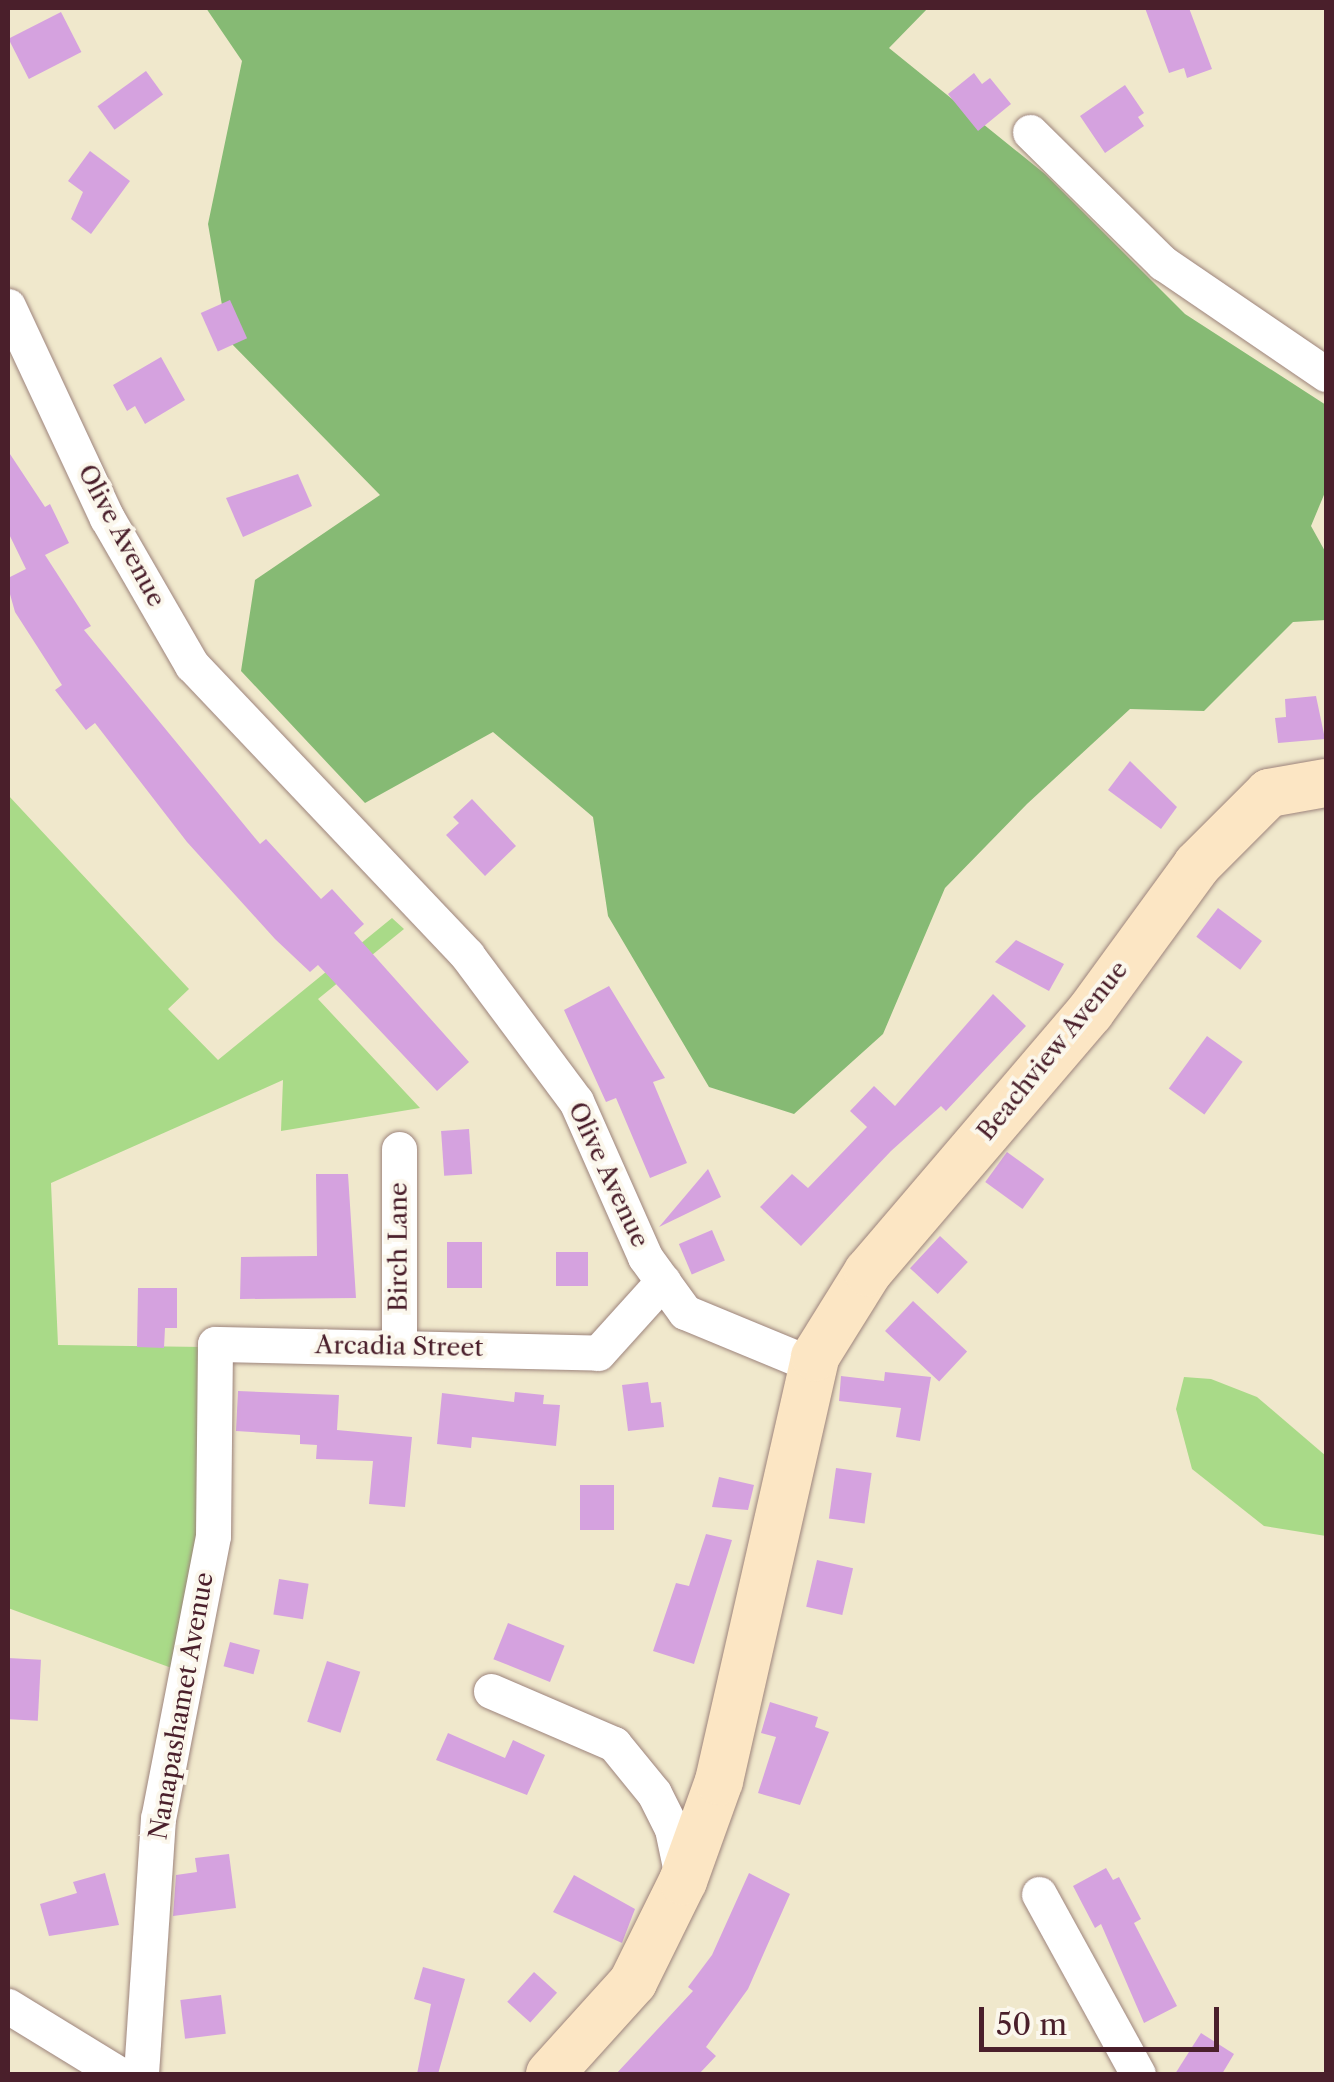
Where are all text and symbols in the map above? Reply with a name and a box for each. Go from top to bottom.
street label: Olive Avenue [71,459,171,613]
street label: Beachview Avenue [971,955,1135,1147]
street label: Olive Avenue [561,1097,655,1253]
street label: Birch Lane [384,1182,414,1312]
street label: Arcadia Street [314,1331,484,1363]
street label: Nanapashamet Avenue [144,1569,220,1843]
scale bar [984,1987,1224,2049]
text: 50 m [996,2006,1067,2043]

